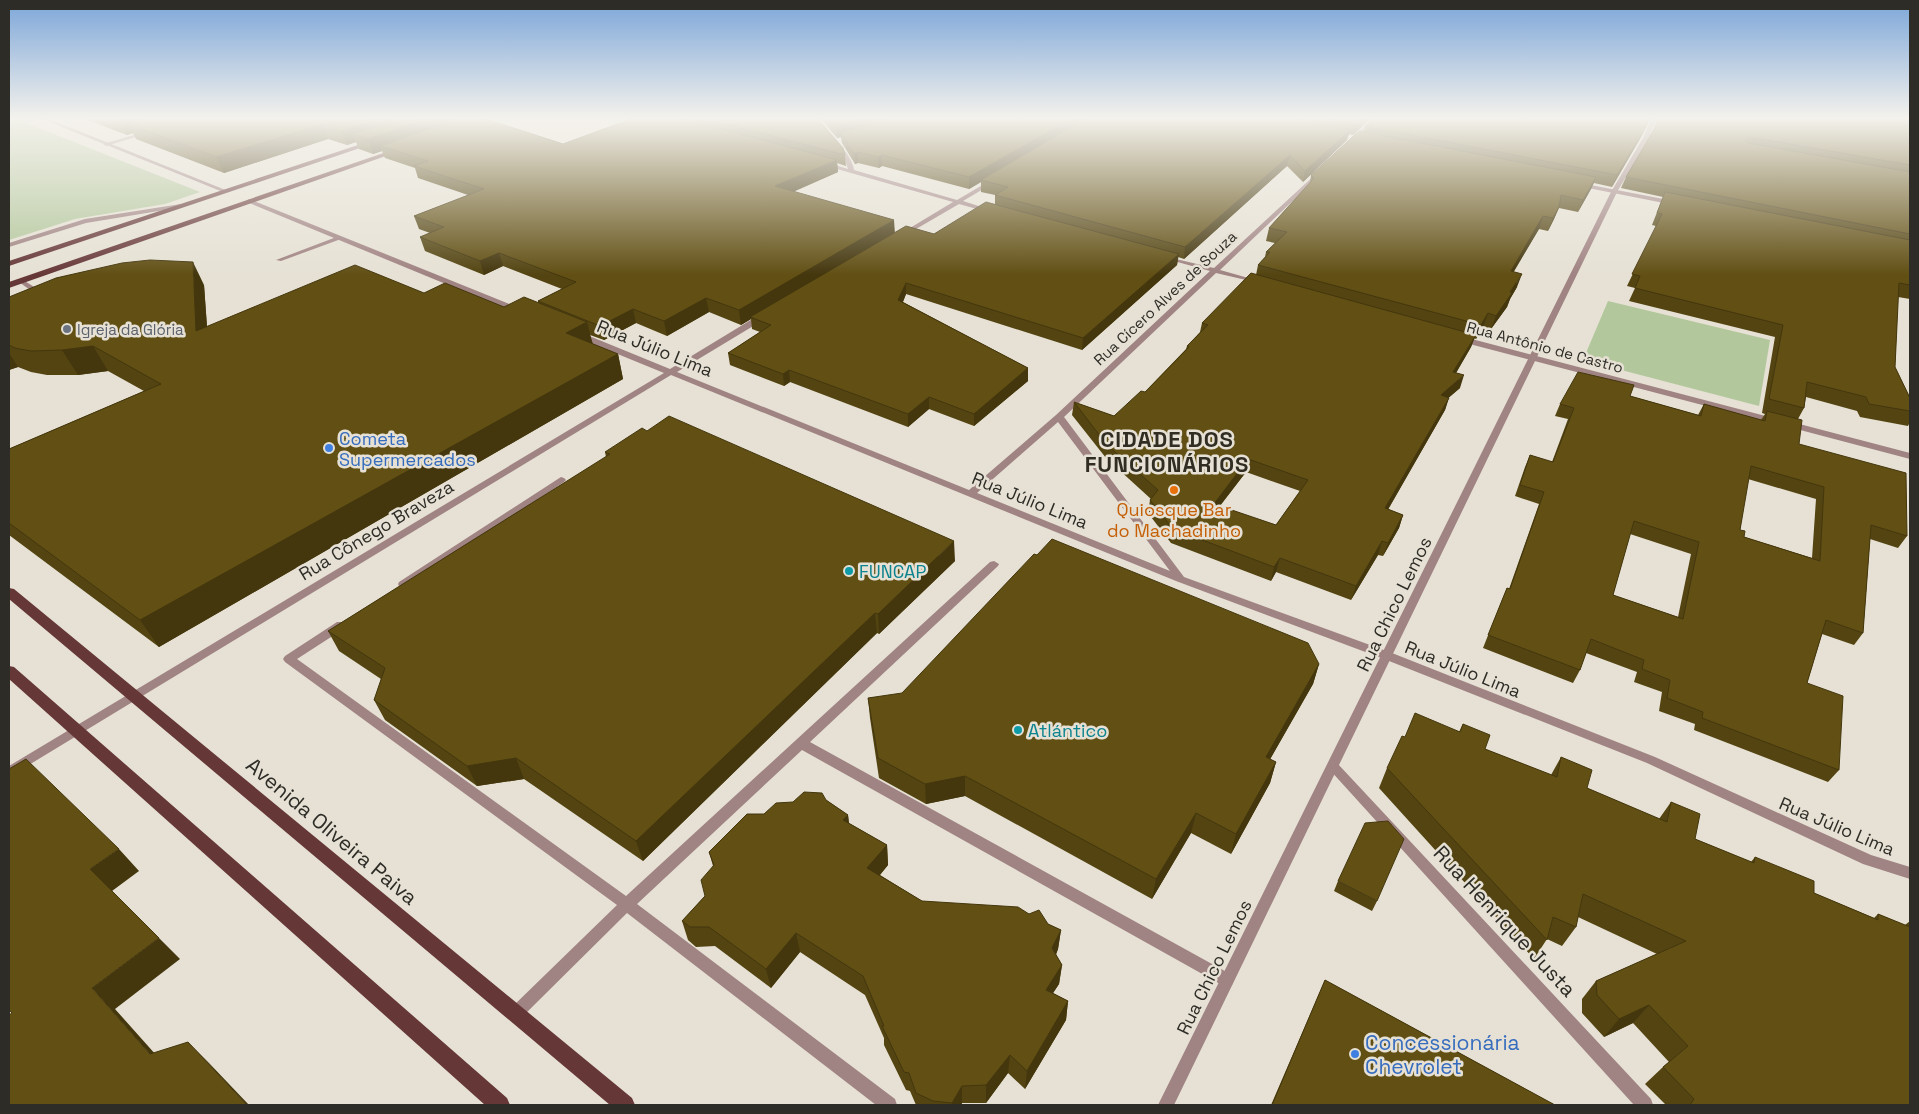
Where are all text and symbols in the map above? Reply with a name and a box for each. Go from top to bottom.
street label: Rua Cícero Alves de Souza [1090,226,1241,369]
street label: Rua Júlio Lima [594,314,716,382]
street label: Rua Antônio de Castro [1465,317,1625,377]
place label: Igreja da Glória [77,320,184,339]
marker: Igreja da Glória [61,323,73,335]
district label: CIDADE DOS FUNCIONÁRIOS [1085,425,1249,478]
place label: Cometa Supermercados [339,427,476,471]
marker: Cometa Supermercados [323,442,335,454]
street label: Rua Júlio Lima [969,466,1091,534]
street label: Rua Cônego Braveza [294,475,458,585]
marker: Quiosque Bar do Machadinho [1168,484,1180,496]
place label: Quiosque Bar do Machadinho [1107,498,1241,542]
street label: Rua Chico Lemos [1351,533,1437,675]
place label: FUNCAP [859,560,926,583]
marker: FUNCAP [843,565,855,577]
street label: Rua Júlio Lima [1402,635,1524,703]
place label: Atlántico [1028,719,1107,742]
marker: Atlántico [1012,724,1024,736]
street label: Avenida Oliveira Paiva [241,751,423,911]
street label: Rua Júlio Lima [1776,791,1898,861]
street label: Rua Henrique Justa [1428,840,1582,1002]
street label: Rua Chico Lemos [1171,896,1257,1038]
place label: Concessionária Chevrolet [1365,1029,1520,1080]
marker: Concessionária Chevrolet [1349,1048,1361,1060]

